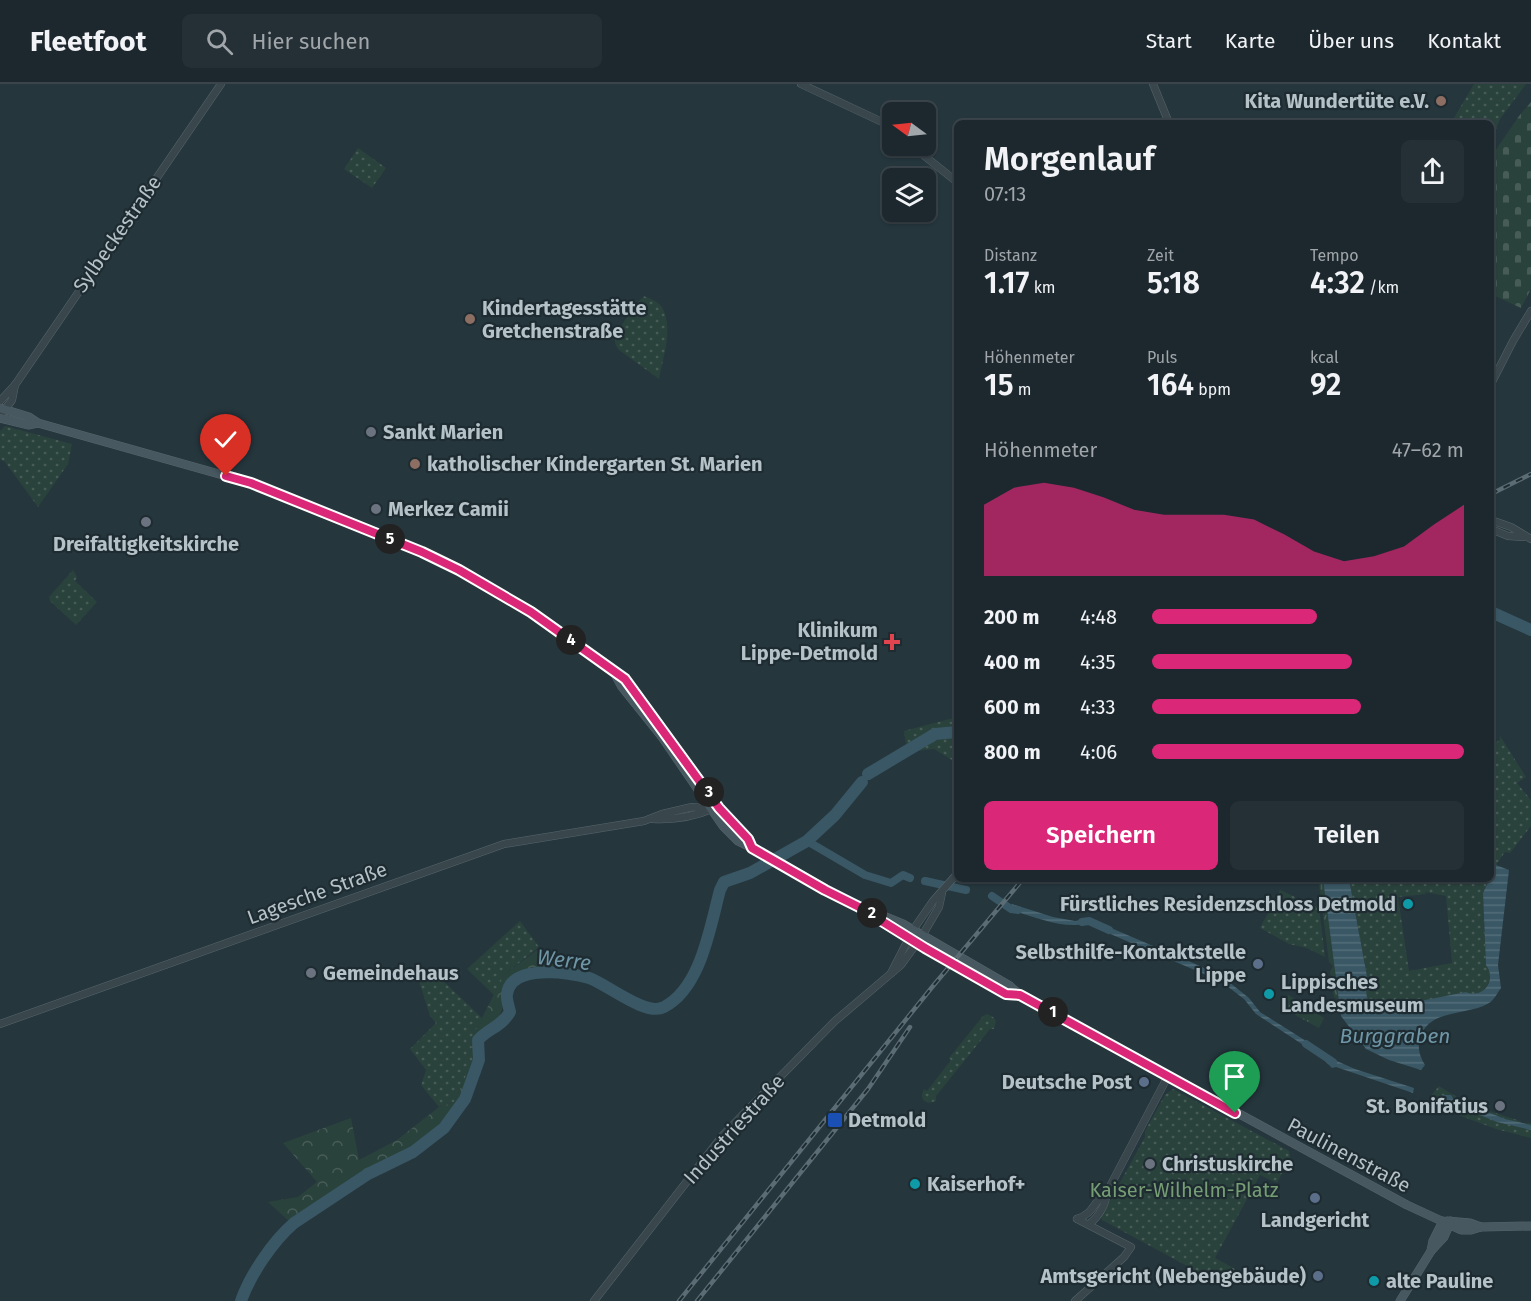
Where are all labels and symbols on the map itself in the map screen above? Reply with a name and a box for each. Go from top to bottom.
place label: Kita Wundertüte e.V. [1245,89,1429,113]
marker: Kita Wundertüte e.V. [1434,94,1448,108]
north arrow [882,102,936,156]
street label: Sylbeckestraße [68,171,166,297]
place label: Kindertagesstätte Gretchenstraße [482,296,647,343]
marker: Kindertagesstätte Gretchenstraße [463,312,477,326]
pin [200,414,251,476]
place label: Sankt Marien [383,420,503,444]
marker: Sankt Marien [364,425,378,439]
place label: katholischer Kindergarten St. Marien [427,452,762,476]
marker: katholischer Kindergarten St. Marien [408,457,422,471]
place label: Merkez Camii [388,497,509,521]
marker: Merkez Camii [369,502,383,516]
marker: Dreifaltigkeitskirche [139,515,153,529]
pin: 5 [375,524,405,554]
place label: Dreifaltigkeitskirche [53,532,239,556]
place label: Klinikum Lippe-Detmold [741,618,878,665]
pin: 4 [556,625,586,655]
marker: Klinikum Lippe-Detmold [883,633,901,651]
pin: 3 [694,777,724,807]
street label: Lagesche Straße [244,857,390,929]
place label: Fürstliches Residenzschloss Detmold [1060,892,1396,916]
marker: Fürstliches Residenzschloss Detmold [1401,897,1415,911]
pin: 2 [857,898,887,928]
place label: Selbsthilfe-Kontaktstelle Lippe [1015,940,1246,987]
water label: Werre [536,944,593,976]
marker: Selbsthilfe-Kontaktstelle Lippe [1251,957,1265,971]
place label: Gemeindehaus [323,961,459,985]
marker: Gemeindehaus [304,966,318,980]
place label: Lippisches Landesmuseum [1281,970,1424,1017]
marker: Lippisches Landesmuseum [1262,987,1276,1001]
pin: 1 [1038,997,1068,1027]
water label: Burggraben [1340,1023,1451,1049]
pin [1209,1051,1260,1113]
street label: Industriestraße [678,1069,790,1189]
place label: Deutsche Post [1002,1070,1132,1094]
marker: Deutsche Post [1137,1075,1151,1089]
place label: St. Bonifatius [1366,1094,1488,1118]
marker: St. Bonifatius [1493,1099,1507,1113]
place label: Detmold [848,1108,926,1132]
marker: Detmold [826,1111,844,1129]
street label: Paulinenstraße [1283,1112,1415,1198]
place label: Christuskirche [1162,1152,1293,1176]
marker: Christuskirche [1143,1157,1157,1171]
place label: Kaiserhof+ [927,1172,1025,1196]
marker: Kaiserhof+ [908,1177,922,1191]
park label: Kaiser-Wilhelm-Platz [1089,1178,1279,1202]
marker: Landgericht [1308,1191,1322,1205]
place label: Landgericht [1261,1208,1370,1232]
place label: Amtsgericht (Nebengebäude) [1039,1264,1306,1288]
marker: Amtsgericht (Nebengebäude) [1311,1269,1325,1283]
place label: alte Pauline [1386,1269,1493,1293]
marker: alte Pauline [1367,1274,1381,1288]

